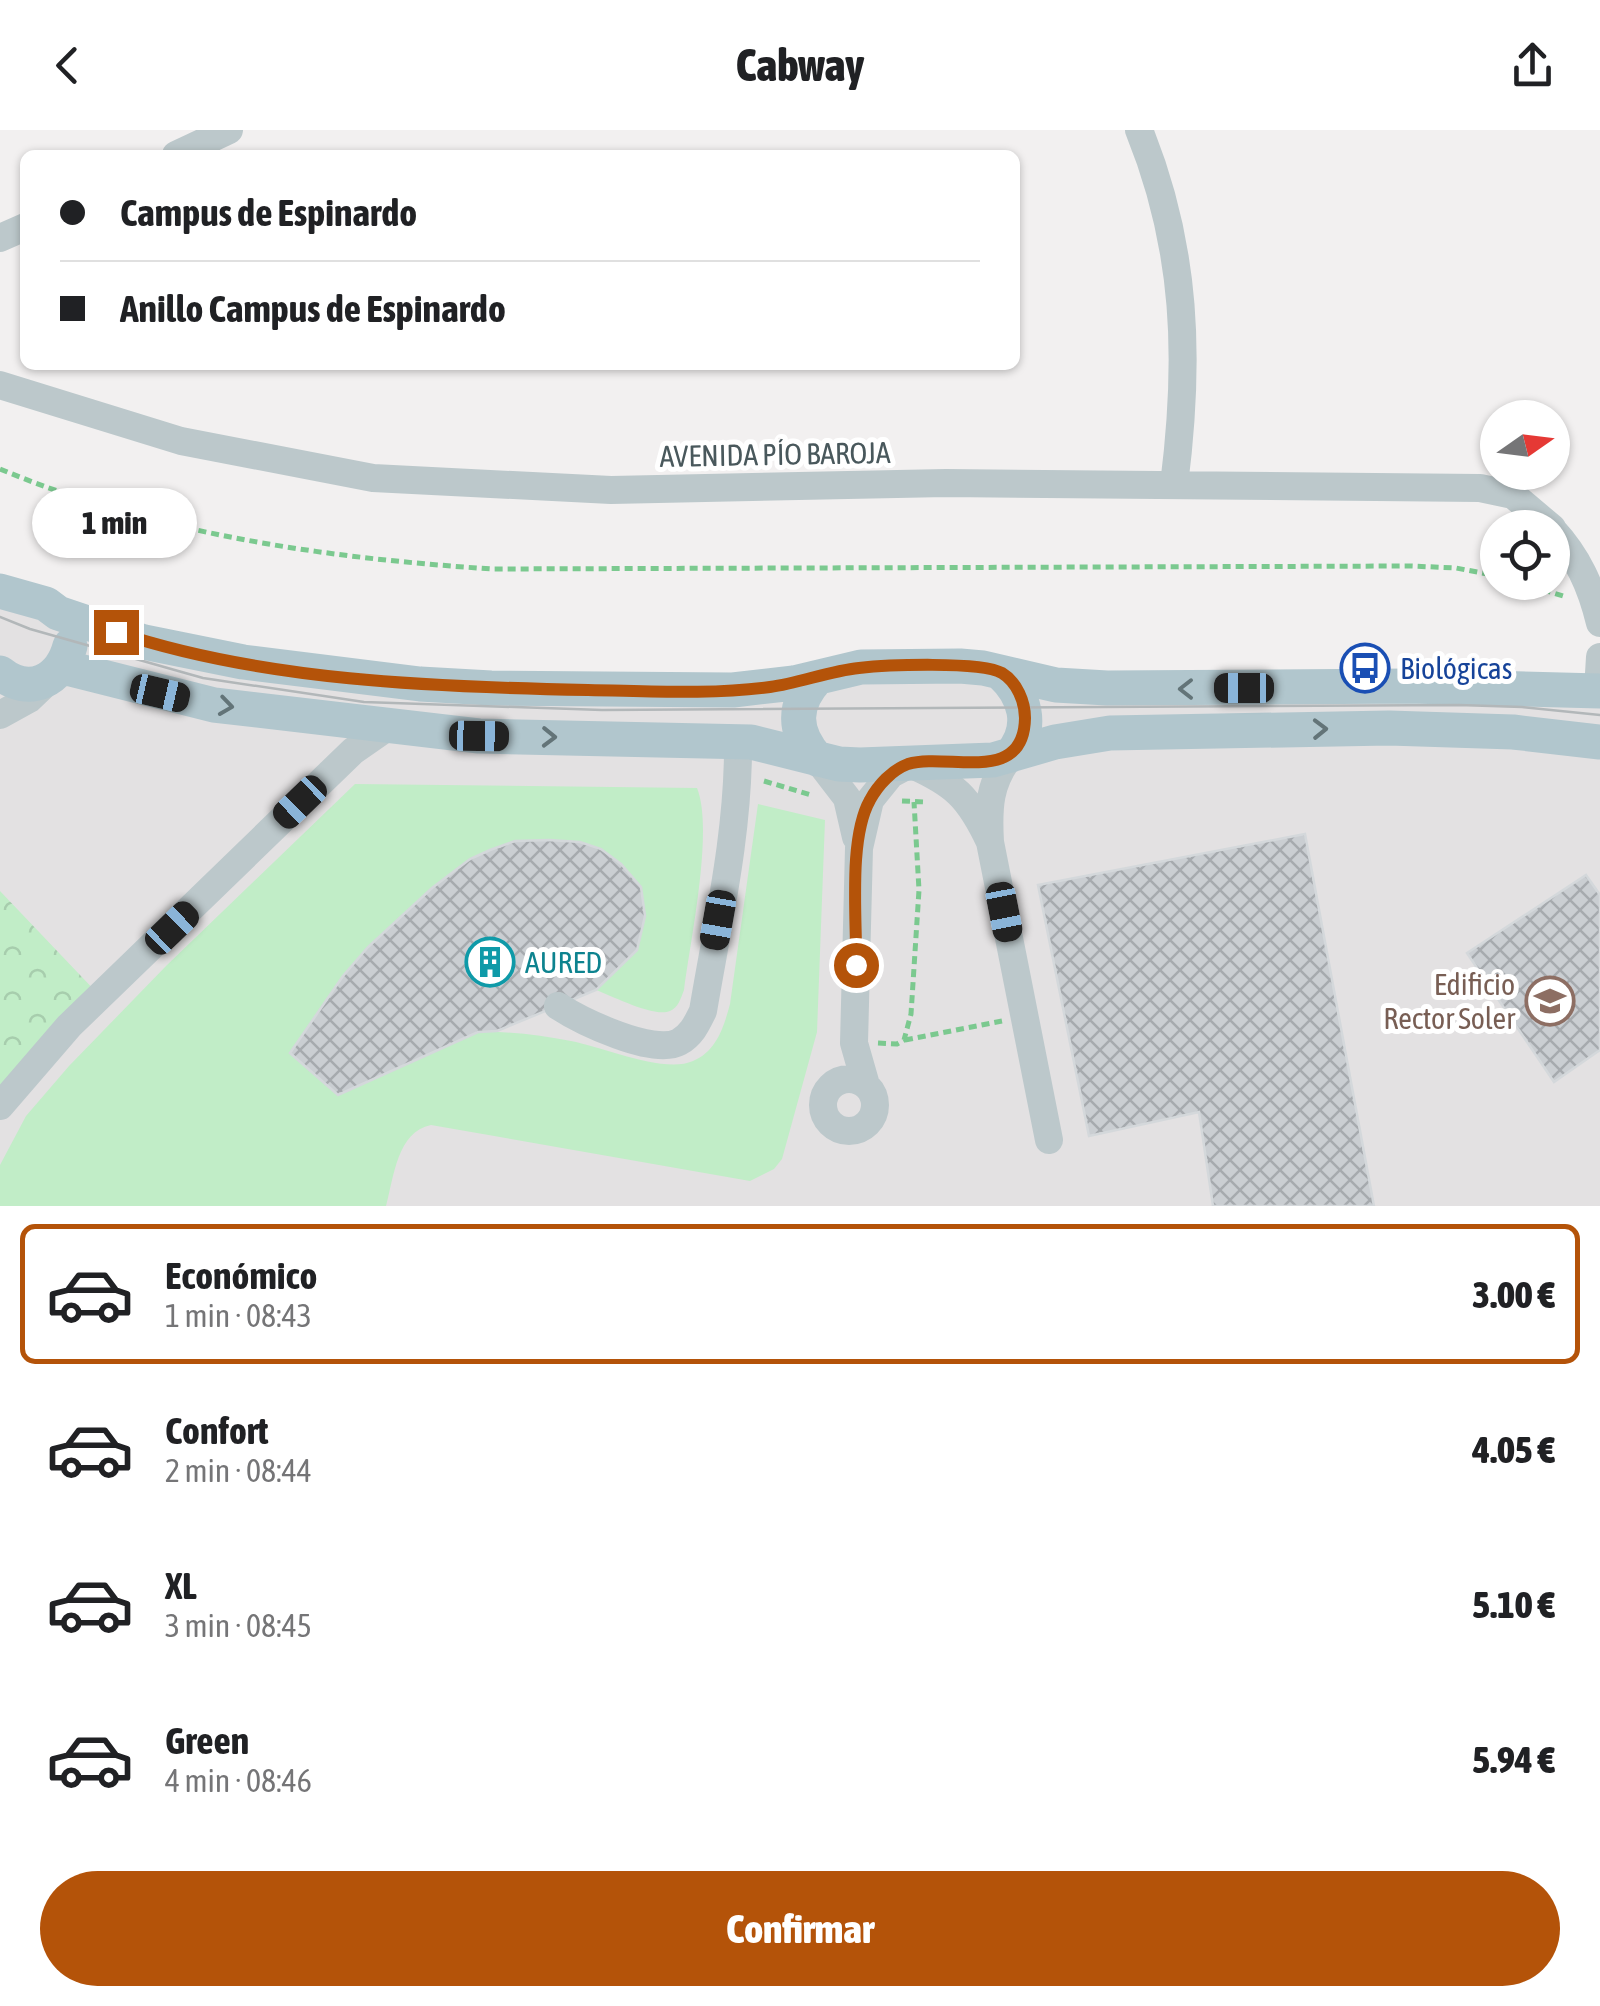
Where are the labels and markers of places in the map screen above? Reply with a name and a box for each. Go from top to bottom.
bus stop icon: Biológicas [1339,642,1391,694]
place label: Biológicas [1400,651,1512,685]
building icon: AURED [464,936,516,988]
place label: AURED [525,945,602,979]
place label: Edificio Rector Soler [1383,967,1516,1035]
school or university icon: Edificio Rector Soler [1524,975,1576,1027]

